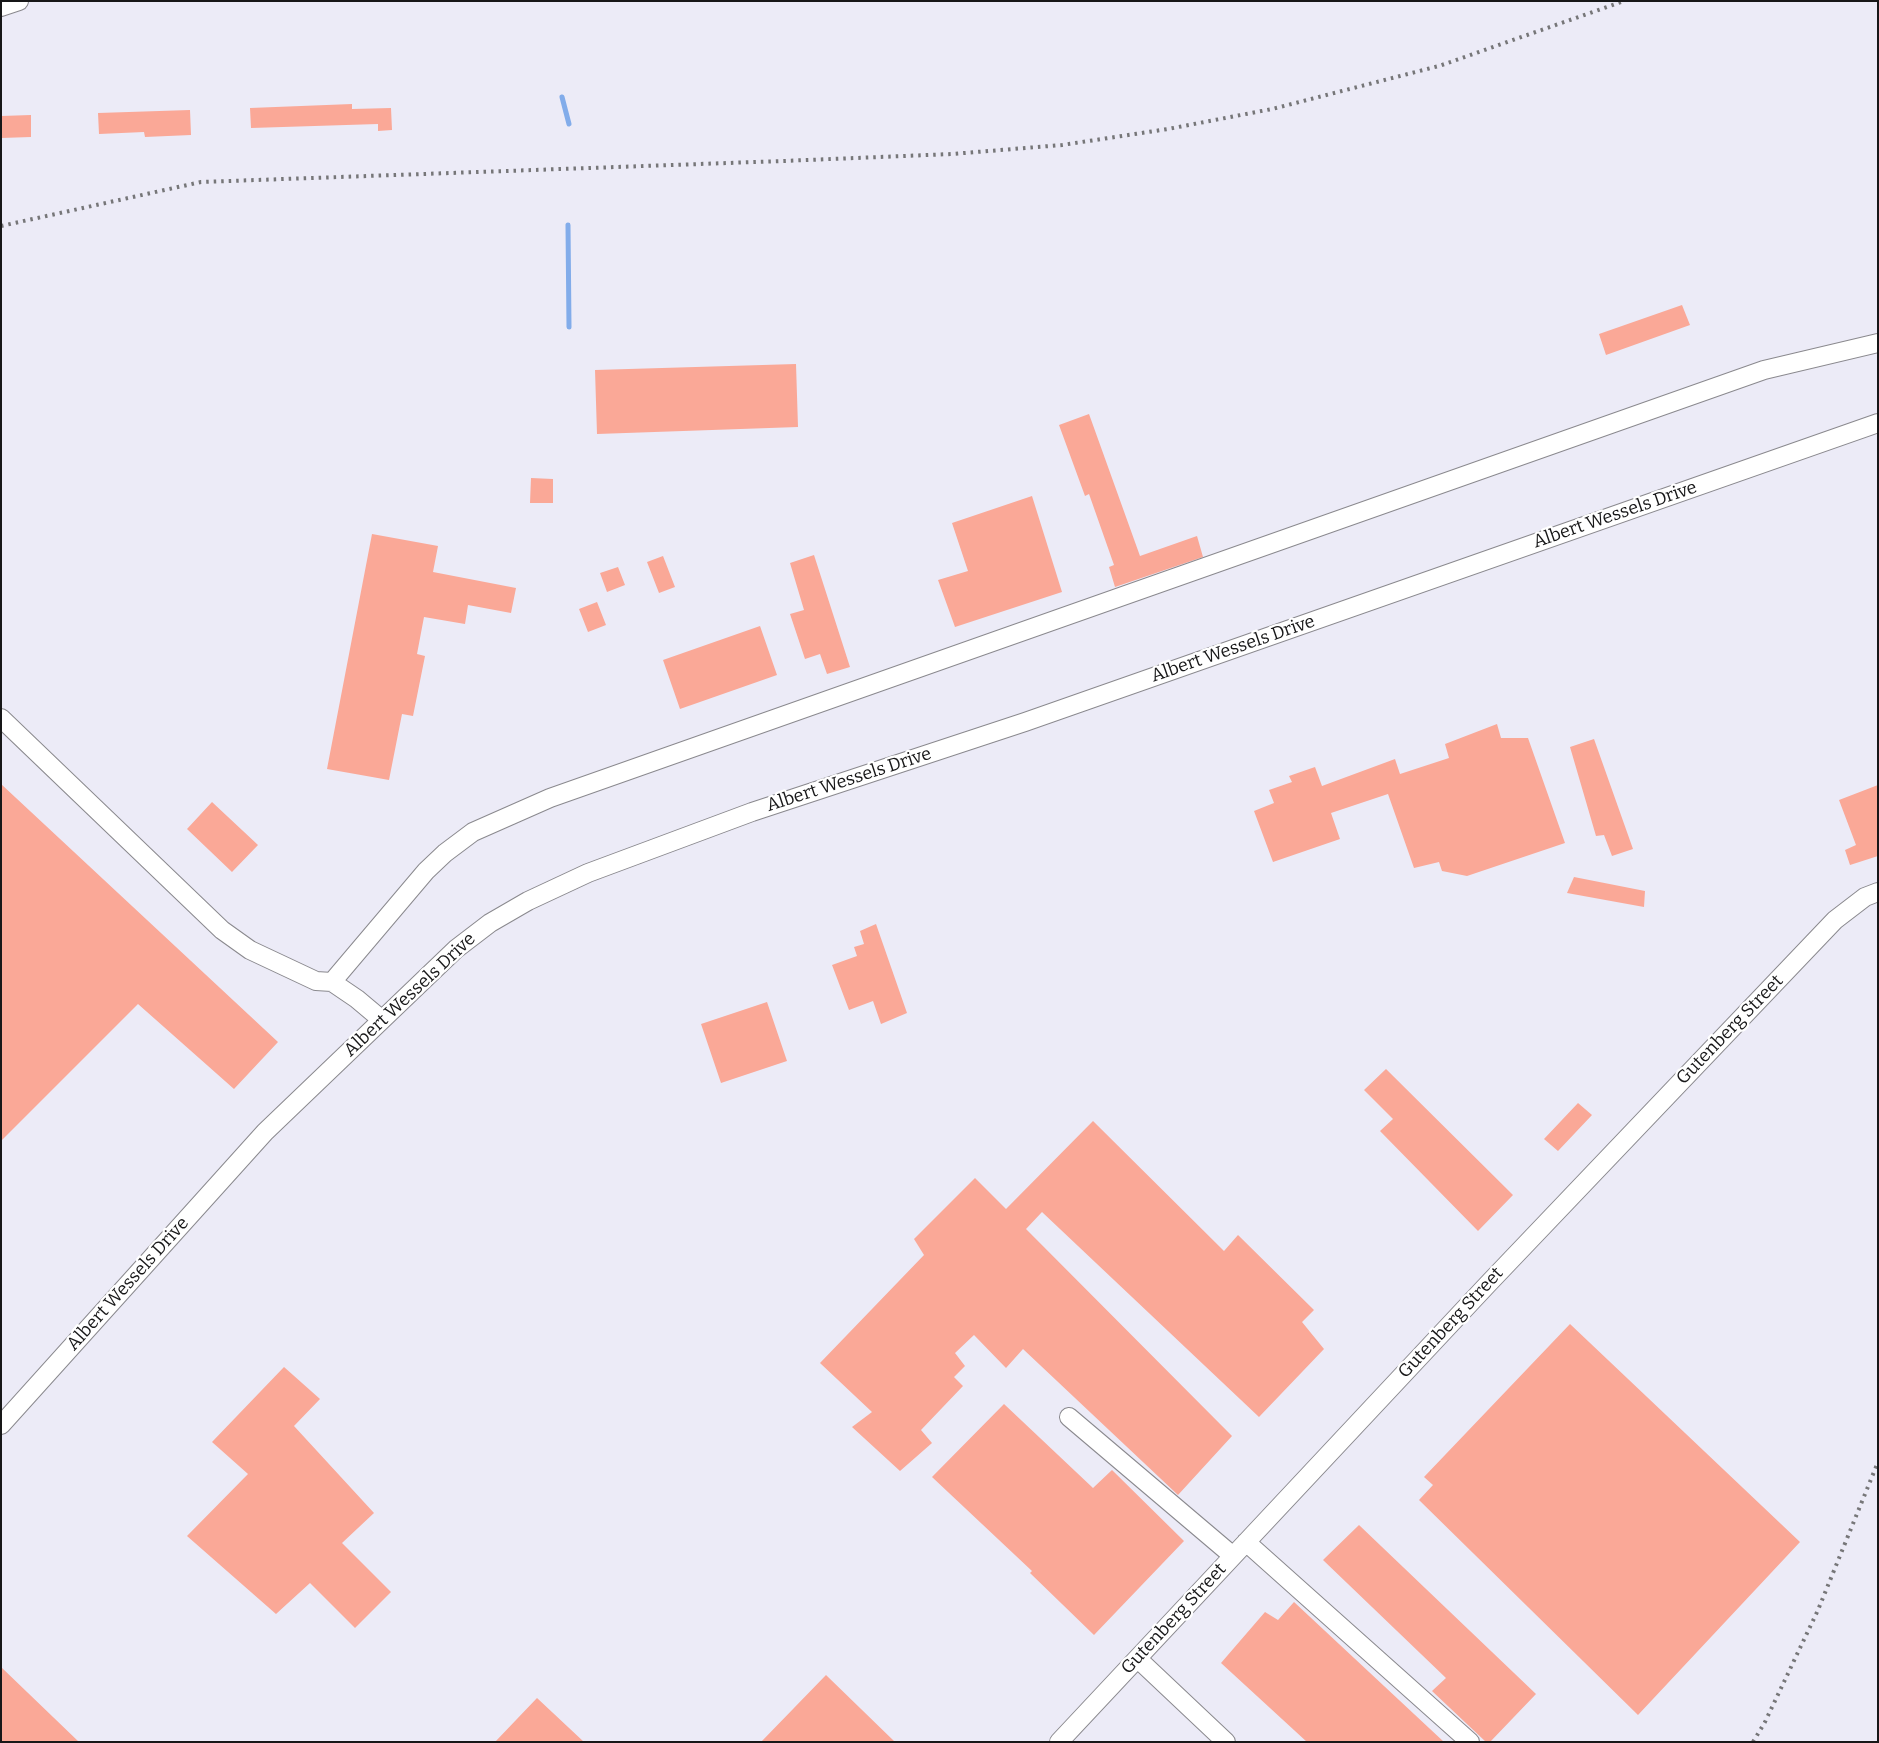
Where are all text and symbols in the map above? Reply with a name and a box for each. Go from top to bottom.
street label: Albert Wessels Drive [1530,477,1700,553]
street label: Albert Wessels Drive [1148,611,1318,687]
street label: Albert Wessels Drive [764,743,934,817]
street label: Albert Wessels Drive [340,929,480,1061]
street label: Gutenberg Street [1672,971,1788,1089]
street label: Albert Wessels Drive [62,1213,194,1355]
street label: Gutenberg Street [1394,1263,1508,1383]
street label: Gutenberg Street [1117,1559,1231,1679]

